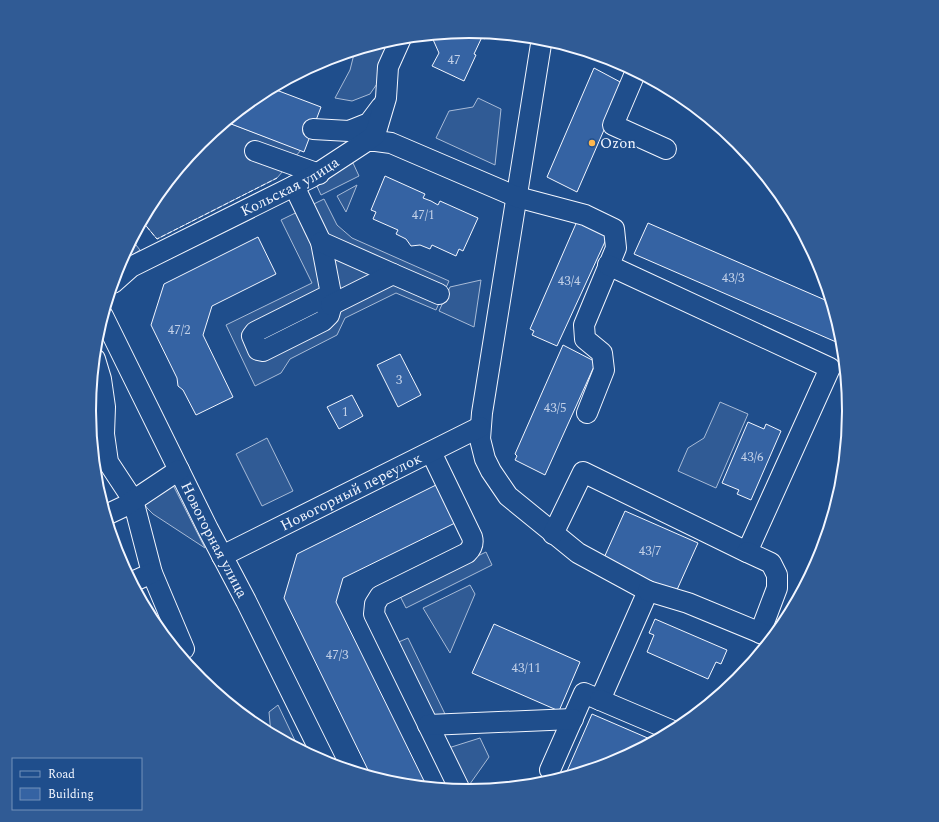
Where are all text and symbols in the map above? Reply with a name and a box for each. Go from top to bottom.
house number: 47 [448,50,461,70]
place label: Ozon [600,132,636,155]
marker: Ozon [587,138,597,148]
street label: Кольская улица [236,150,344,222]
house number: 47/1 [412,205,434,225]
house number: 43/3 [722,268,745,288]
house number: 43/4 [558,271,581,291]
house number: 47/2 [168,320,190,340]
house number: 3 [396,370,403,390]
house number: 43/5 [544,398,566,418]
house number: 1 [342,402,348,422]
street label: Новогорный переулок [276,446,426,537]
house number: 43/6 [741,447,764,467]
street label: Новогорная улица [175,478,254,603]
house number: 43/7 [639,541,661,561]
house number: 47/3 [326,645,349,665]
house number: 43/11 [511,658,541,678]
legend [12,758,142,810]
text: Road [48,765,75,784]
text: Building [48,785,94,804]

